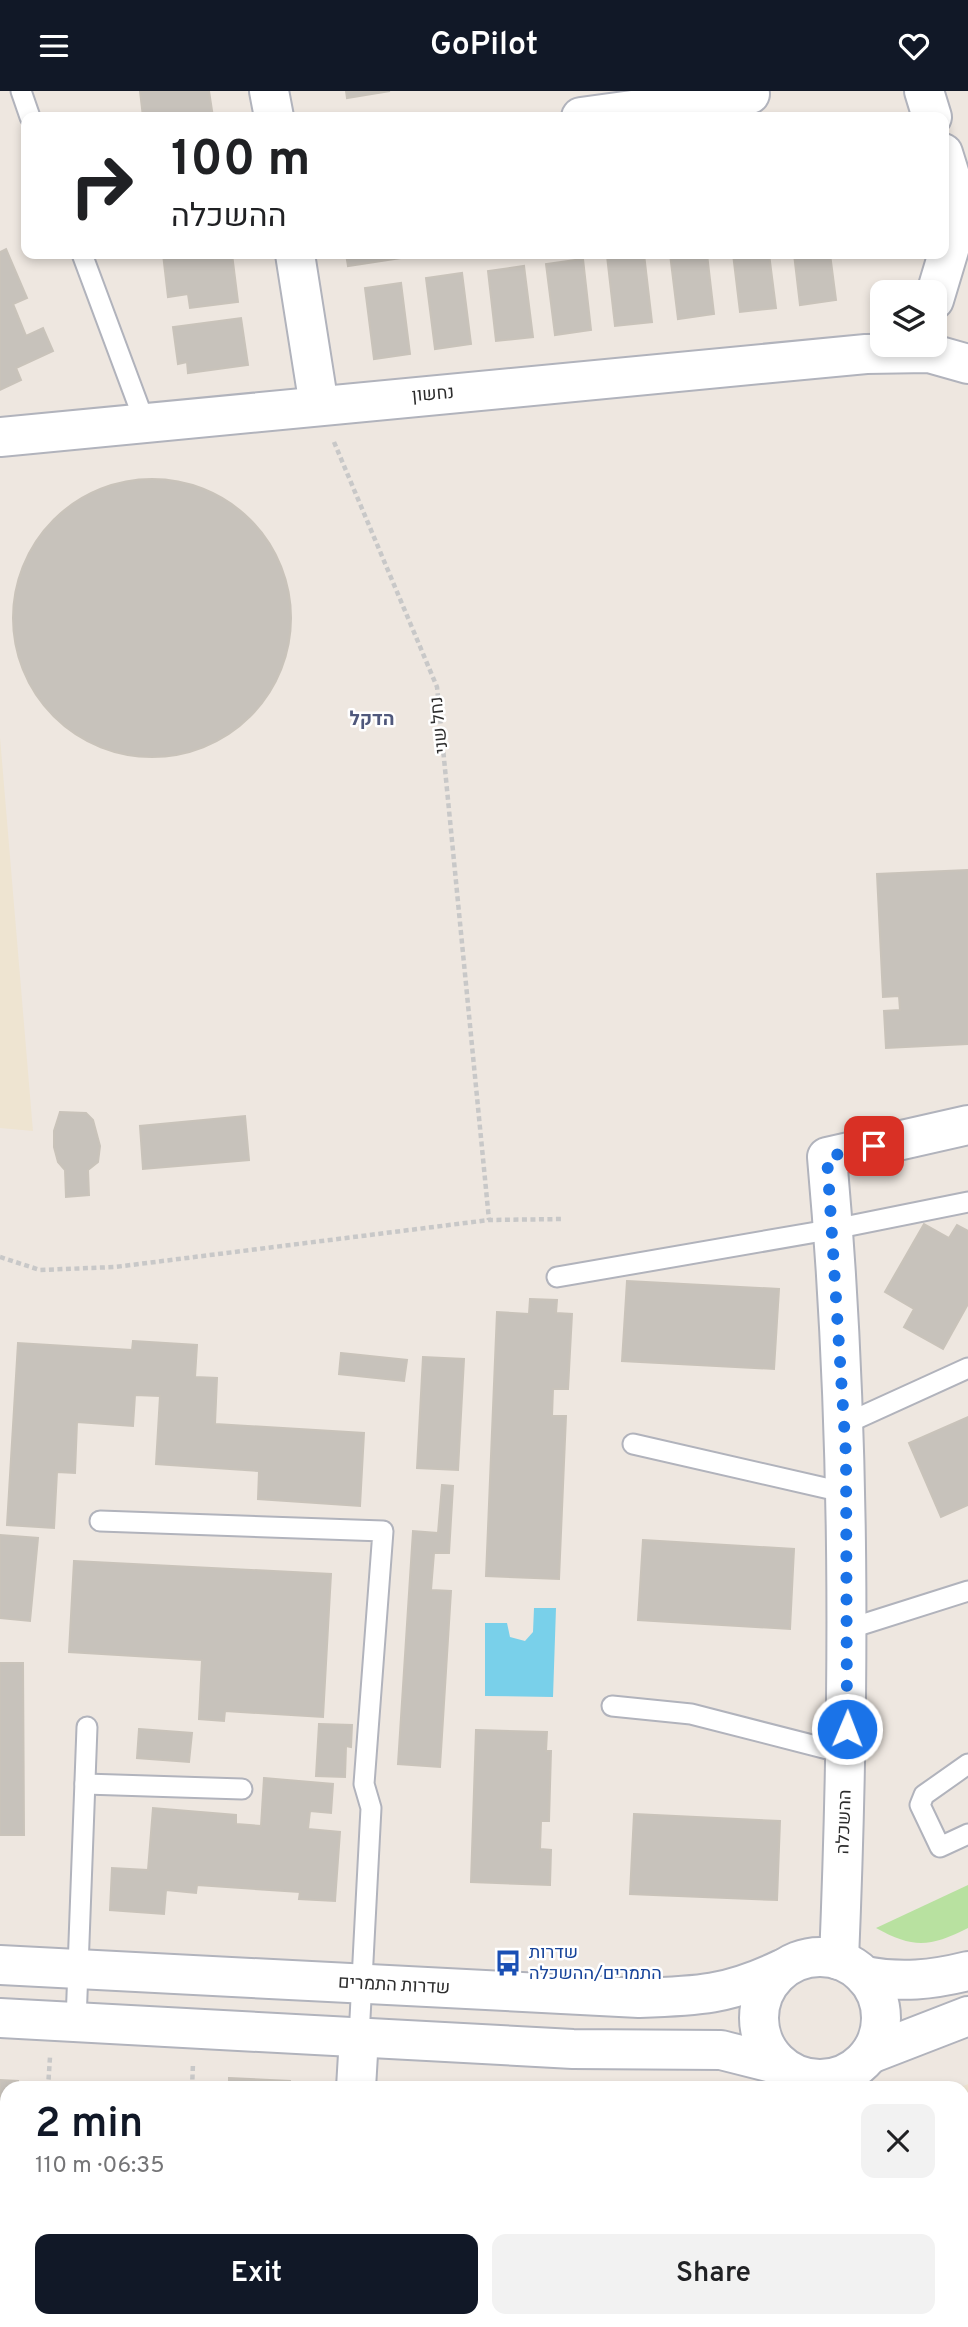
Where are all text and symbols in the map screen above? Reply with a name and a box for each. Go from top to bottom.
text: GoPilot [430,26,538,66]
icon: menu [35,27,73,65]
icon: heart [895,27,933,65]
text: 100 m [171,131,310,193]
icon: right [56,140,147,231]
text: ההשכלה [171,198,286,238]
map controls [870,280,947,357]
button: layers [870,280,947,357]
street label: נחשון [411,382,455,408]
street label: נחל שני [426,695,454,755]
district label: הדקל [349,708,395,732]
pin [844,1116,904,1176]
icon: arrive [855,1127,893,1165]
position arrow [810,1692,884,1766]
street label: ההשכלה [832,1789,858,1855]
place label: שדרות התמרים/ההשכלה [529,1942,662,1986]
bus stop icon: שדרות התמרים/ההשכלה [493,1948,523,1978]
street label: שדרות התמרים [337,1972,451,2000]
text: 2 min [35,2099,143,2152]
button: close [861,2104,935,2178]
text: 110 m · 06:35 [35,2152,164,2181]
button: Exit [35,2234,478,2314]
button: Share [492,2234,935,2314]

